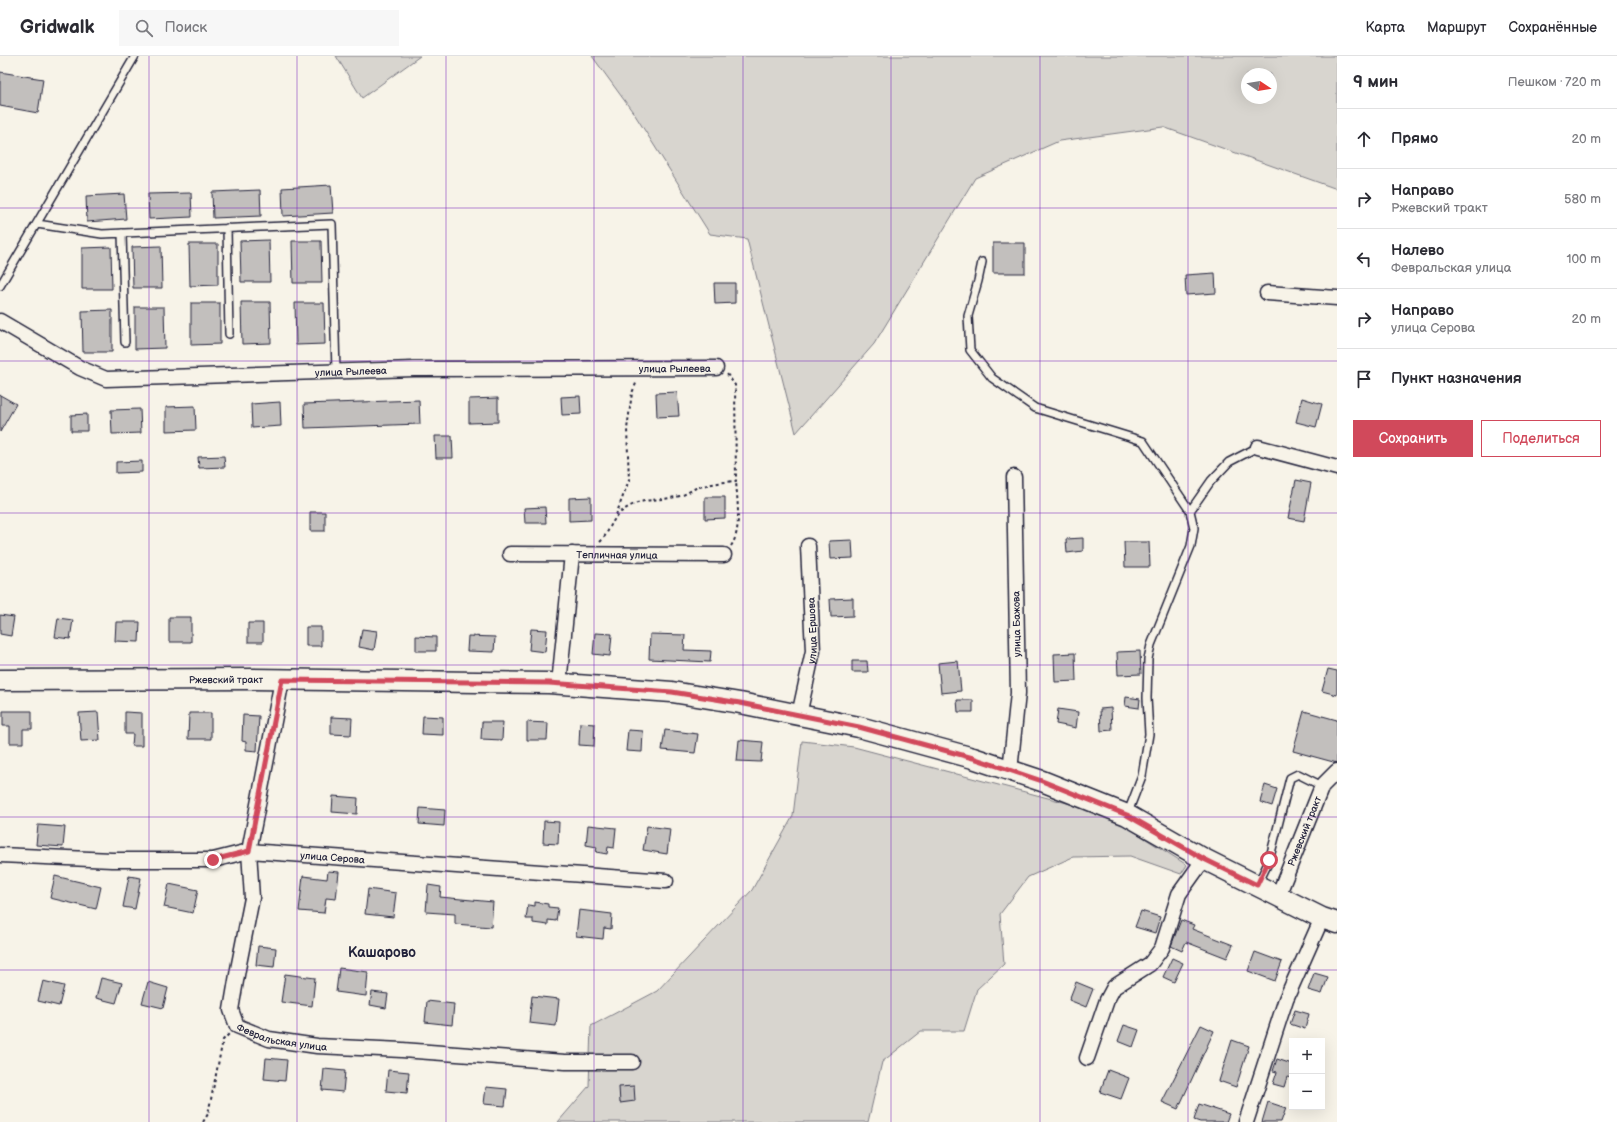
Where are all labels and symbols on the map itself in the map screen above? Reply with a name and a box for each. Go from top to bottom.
north arrow [1241,68,1277,104]
street label: улица Рылеева [639,363,711,375]
street label: улица Рылеева [315,365,387,379]
street label: Тепличная улица [576,549,658,562]
street label: улица Бажова [1010,591,1024,657]
street label: улица Ершова [805,597,820,665]
street label: Ржевский тракт [189,674,264,686]
street label: Ржевский тракт [1286,794,1324,868]
street label: улица Серова [300,850,365,866]
route end [204,851,222,869]
route start [1260,851,1278,869]
district label: Кашарово [348,944,416,961]
street label: Февральская улица [235,1021,327,1053]

